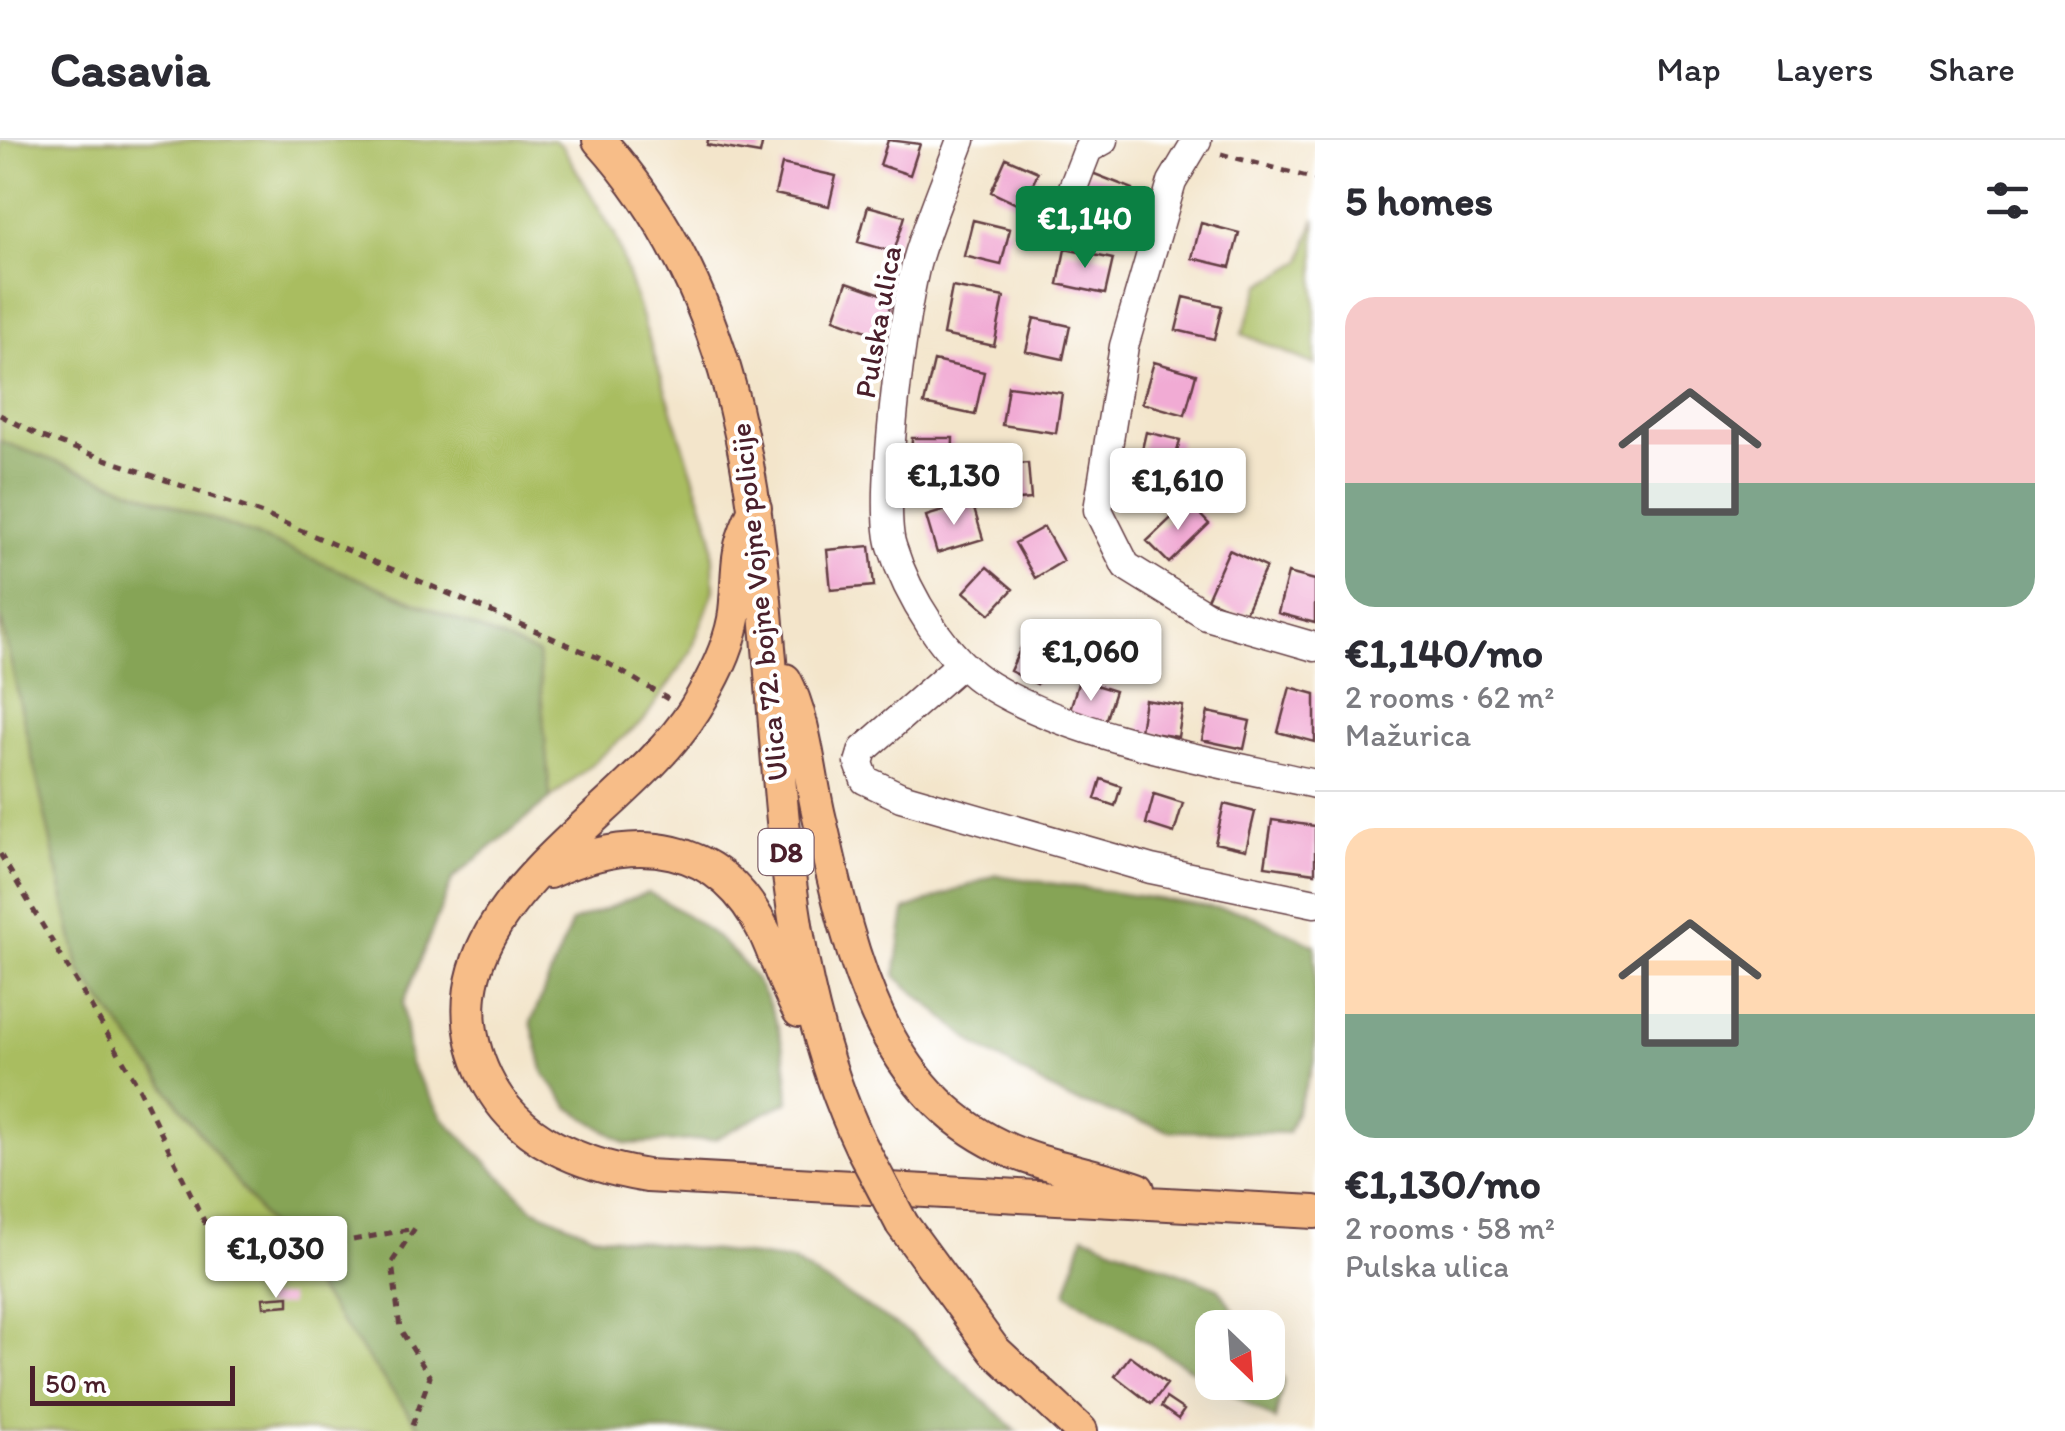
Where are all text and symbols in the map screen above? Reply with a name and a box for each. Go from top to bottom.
text: Casavia [50,40,210,98]
text: Map [1657,48,1721,90]
text: Layers [1776,48,1873,90]
text: Share [1928,48,2015,90]
icon: filters [1980,173,2035,228]
text: 5 homes [1345,175,1493,226]
pin: €1,140 [1004,186,1166,271]
text: €1,140 [1038,199,1132,237]
street label: Pulska ulica [846,243,909,401]
icon: home [1600,362,1780,542]
street label: Ulica 72. bojne Vojne policije [721,421,796,783]
pin: €1,130 [873,443,1035,528]
pin: €1,610 [1097,448,1259,533]
text: €1,130 [908,456,1000,494]
text: €1,610 [1132,461,1224,499]
pin: €1,060 [1010,619,1172,704]
text: €1,140/mo [1345,627,1543,678]
text: €1,060 [1042,632,1140,670]
text: 2 rooms · 62 m² [1345,678,1554,716]
text: Mažurica [1345,716,1471,754]
road number: D8 [758,829,814,875]
icon: home [1600,893,1780,1073]
text: €1,130/mo [1345,1158,1541,1209]
text: 2 rooms · 58 m² [1345,1209,1555,1247]
pin: €1,030 [195,1216,357,1301]
text: €1,030 [227,1229,325,1267]
text: Pulska ulica [1345,1247,1509,1285]
north arrow [1195,1310,1285,1400]
map controls [1195,1310,1285,1400]
scale bar [30,1361,235,1406]
text: 50 m [45,1366,107,1400]

